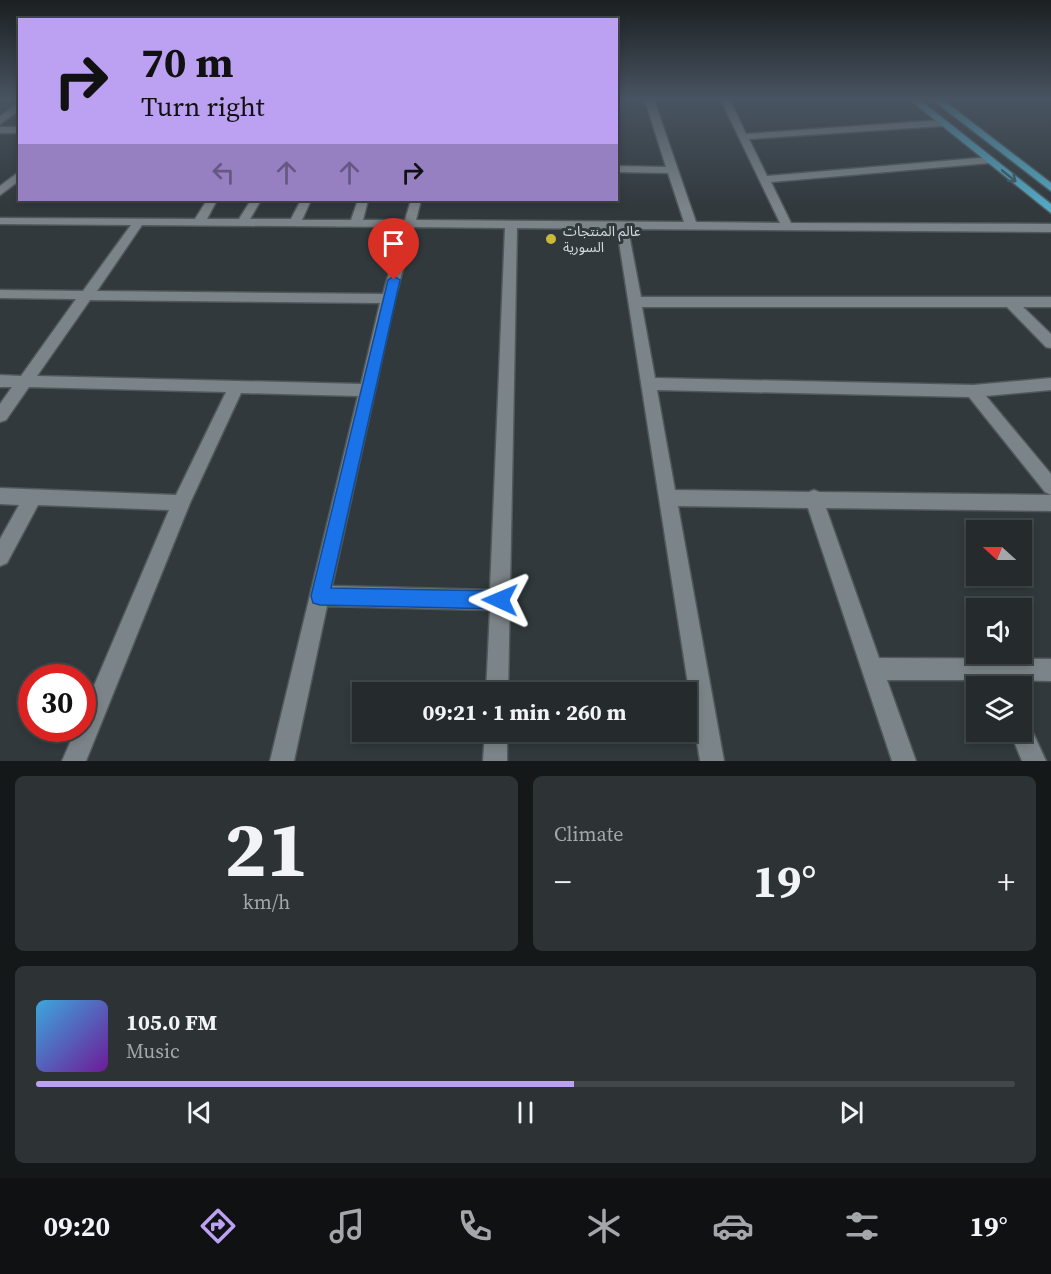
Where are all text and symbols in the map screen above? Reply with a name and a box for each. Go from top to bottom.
text: 70 m [141,33,234,91]
icon: right [42,42,120,120]
text: Turn right [141,88,265,125]
icon: left [207,156,240,189]
icon: ahead [270,156,303,189]
icon: ahead [333,156,366,189]
icon: right [396,156,429,189]
one-way arrow [1001,169,1017,182]
pin [368,218,419,280]
place label: عالم المنتجات السورية [563,221,641,257]
icon: arrive [377,227,410,260]
marker: عالم المنتجات السورية [544,232,558,246]
north arrow [966,520,1032,586]
map controls [966,520,1032,742]
position arrow [468,568,532,632]
button: sound [966,598,1032,664]
speed limit sign: 30 [18,664,96,742]
button: layers [966,676,1032,742]
text: 09:21 · 1 min · 260 m [423,697,626,727]
text: 21 [224,795,309,902]
text: Climate [554,820,623,848]
text: 19° [753,850,816,912]
text: − [554,859,572,904]
text: + [997,859,1015,904]
text: km/h [243,888,290,916]
text: 105.0 FM [126,1007,217,1037]
text: Music [126,1037,180,1065]
icon: previous [183,1096,216,1129]
icon: pause [509,1096,542,1129]
icon: next [835,1096,868,1129]
icon: directions [197,1205,239,1247]
icon: music [326,1205,368,1247]
icon: phone [454,1205,496,1247]
icon: climate [583,1205,625,1247]
icon: car [712,1205,754,1247]
icon: filters [841,1205,883,1247]
text: 09:20 [43,1208,110,1245]
text: 19° [969,1208,1008,1245]

